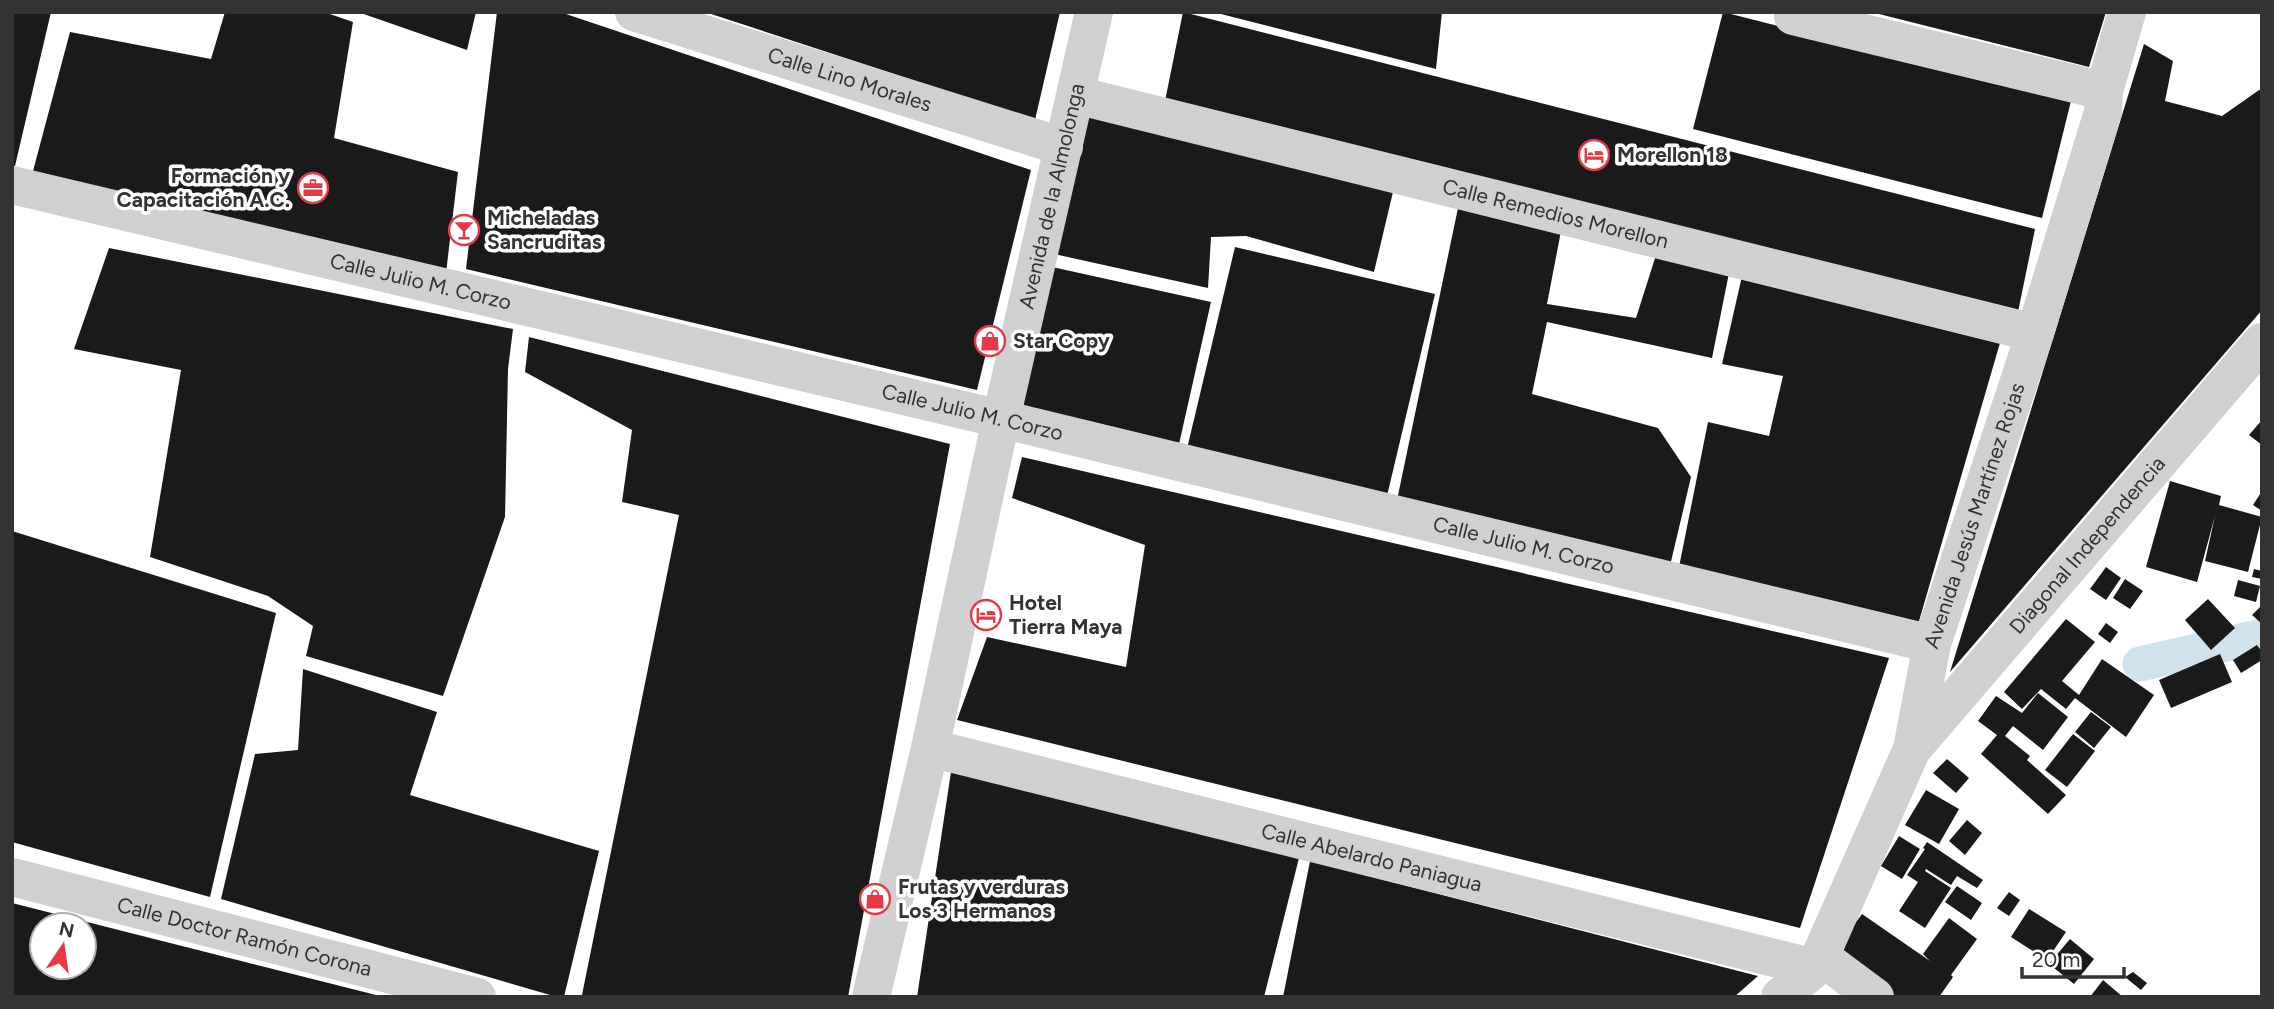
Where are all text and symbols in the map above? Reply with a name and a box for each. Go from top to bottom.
street label: Calle Lino Morales [765,42,935,117]
street label: Avenida de la Almolonga [1014,81,1089,311]
hotel icon: Morellon 18 [1577,138,1611,172]
place label: Morellon 18 [1617,142,1728,167]
place label: Formación y Capacitación A.C. [117,163,291,212]
office icon: Formación y Capacitación A.C. [296,171,330,205]
street label: Calle Remedios Morellon [1440,173,1671,254]
place label: Micheladas Sancruditas [487,205,602,254]
bar icon: Micheladas Sancruditas [447,213,481,247]
street label: Calle Julio M. Corzo [328,248,514,315]
shop icon: Star Copy [973,324,1007,358]
place label: Star Copy [1013,328,1111,353]
street label: Calle Julio M. Corzo [879,378,1066,446]
street label: Avenida Jesús Martínez Rojas [1918,379,2030,652]
street label: Diagonal Independencia [2004,451,2170,639]
street label: Calle Julio M. Corzo [1431,511,1617,579]
place label: Hotel Tierra Maya [1009,590,1122,639]
hotel icon: Hotel Tierra Maya [969,598,1003,632]
street label: Calle Abelardo Paniagua [1259,818,1485,897]
place label: Frutas y verduras Los 3 Hermanos [898,874,1065,923]
shop icon: Frutas y verduras Los 3 Hermanos [858,882,892,916]
street label: Calle Doctor Ramón Corona [114,892,375,981]
north arrow [28,911,98,981]
text: N [57,917,76,943]
scale bar [2022,936,2124,980]
text: 20 m [2032,947,2080,972]

